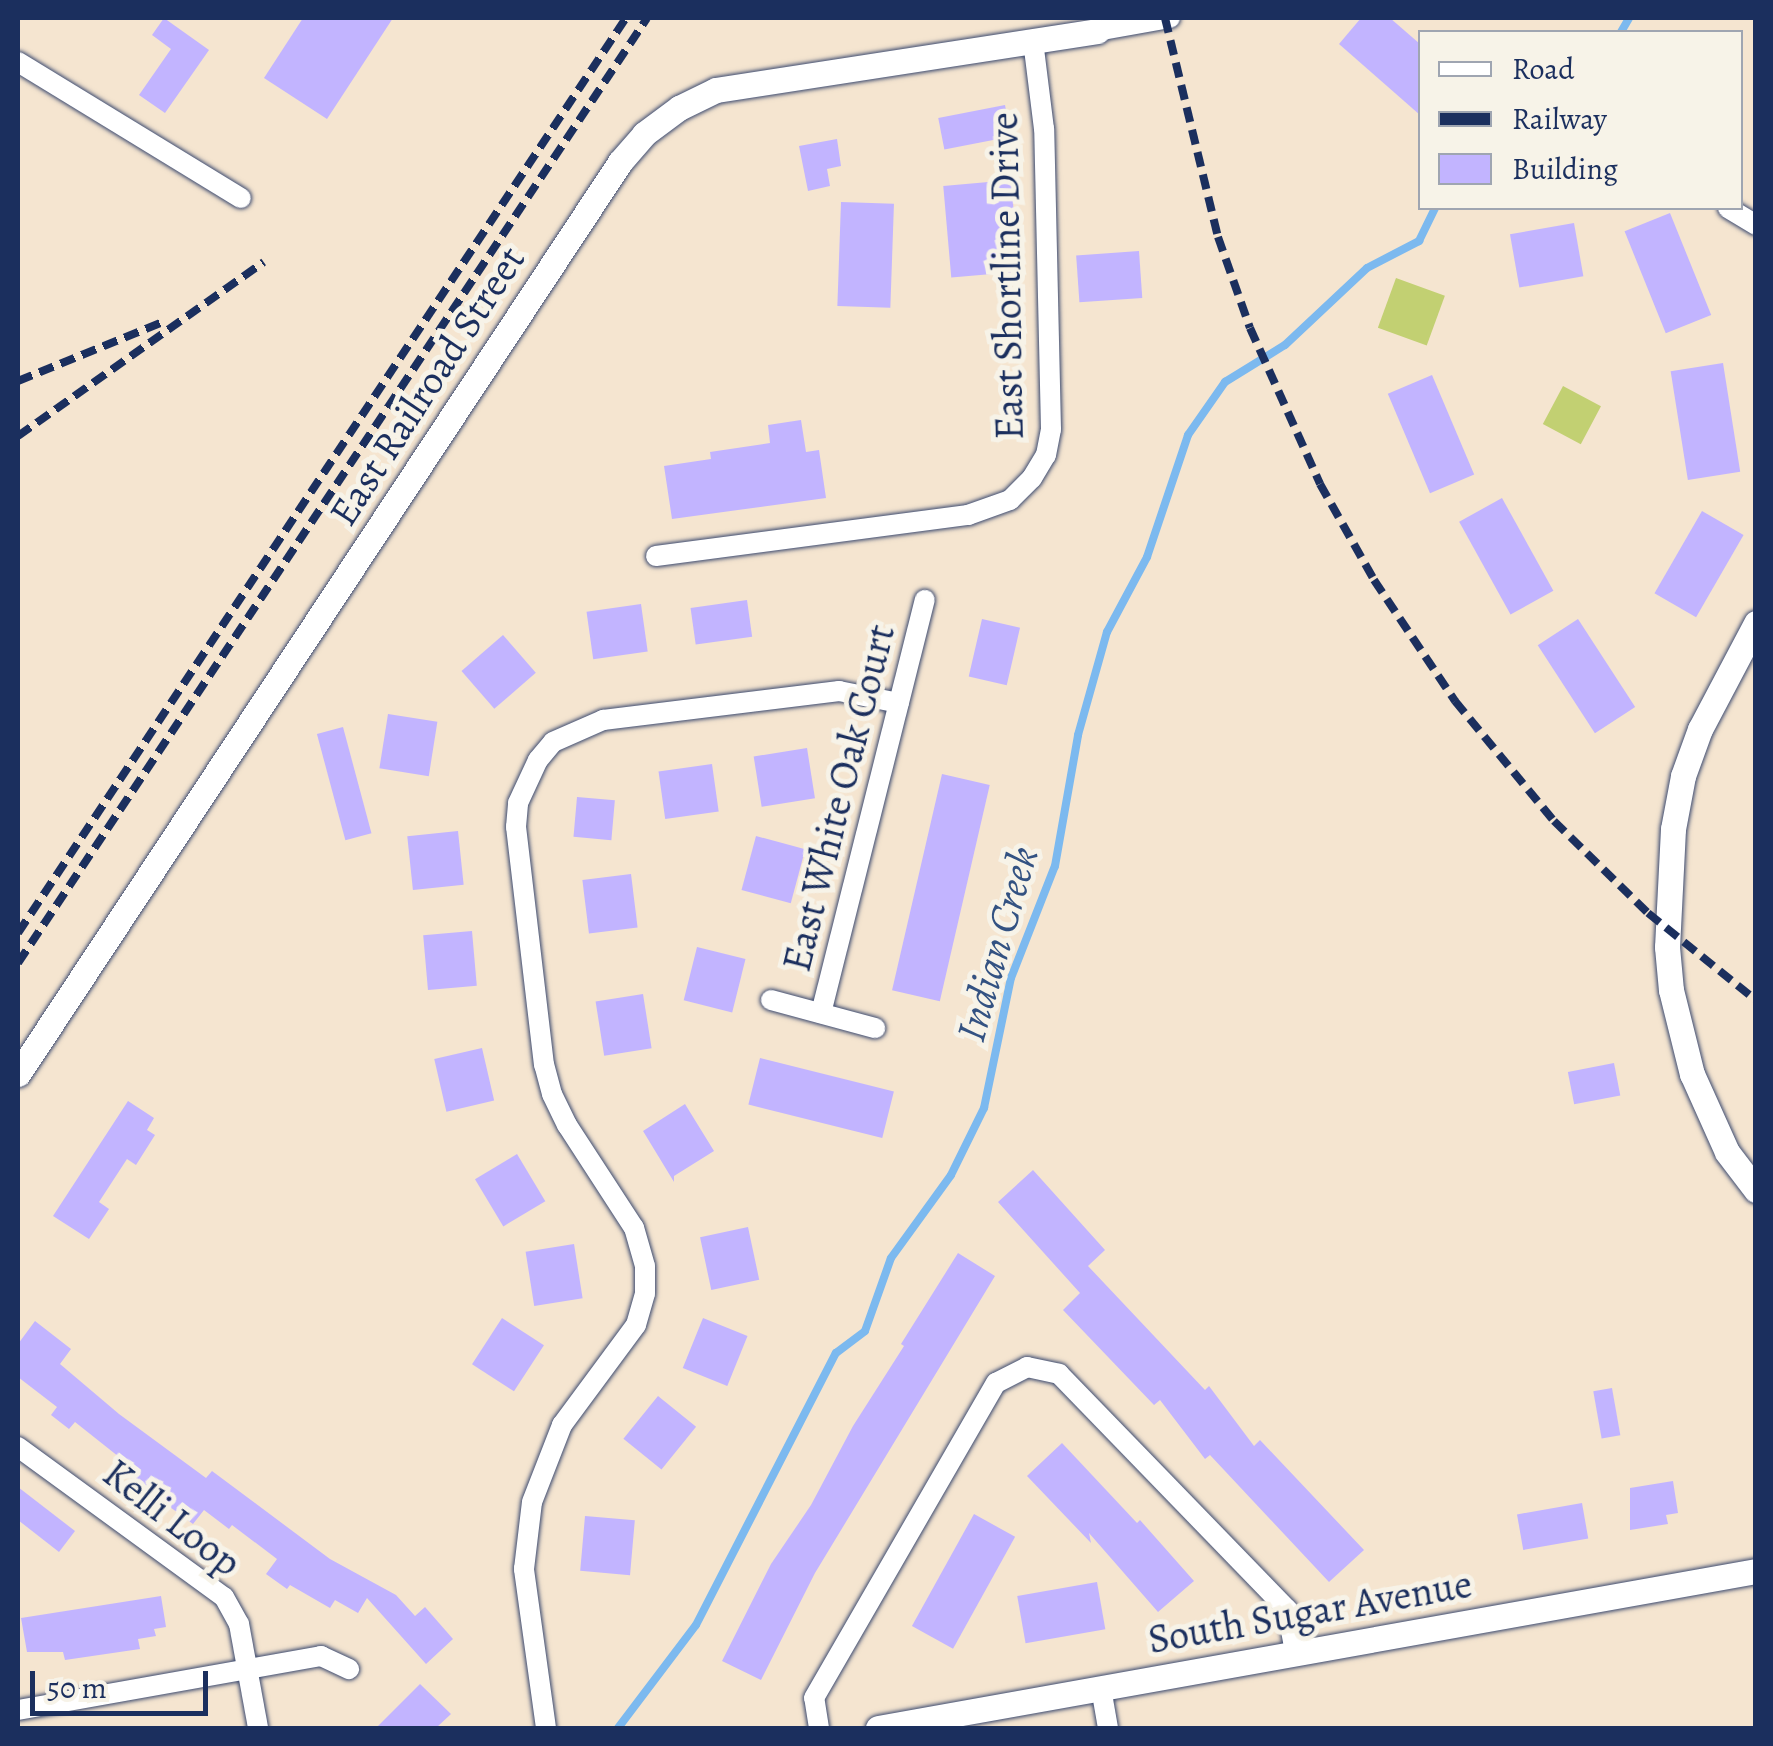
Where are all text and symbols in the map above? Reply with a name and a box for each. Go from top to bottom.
legend [1418,30,1743,210]
text: Road [1512,49,1574,89]
text: Railway [1512,99,1607,139]
street label: East Shortline Drive [980,112,1034,440]
text: Building [1512,149,1618,189]
street label: East Railroad Street [319,237,535,535]
street label: East White Oak Court [773,620,905,976]
water label: Indian Creek [945,841,1049,1047]
street label: Kelli Loop [93,1449,251,1587]
street label: South Sugar Avenue [1144,1560,1476,1664]
scale bar [35,1651,212,1713]
text: 50 m [47,1668,107,1708]

